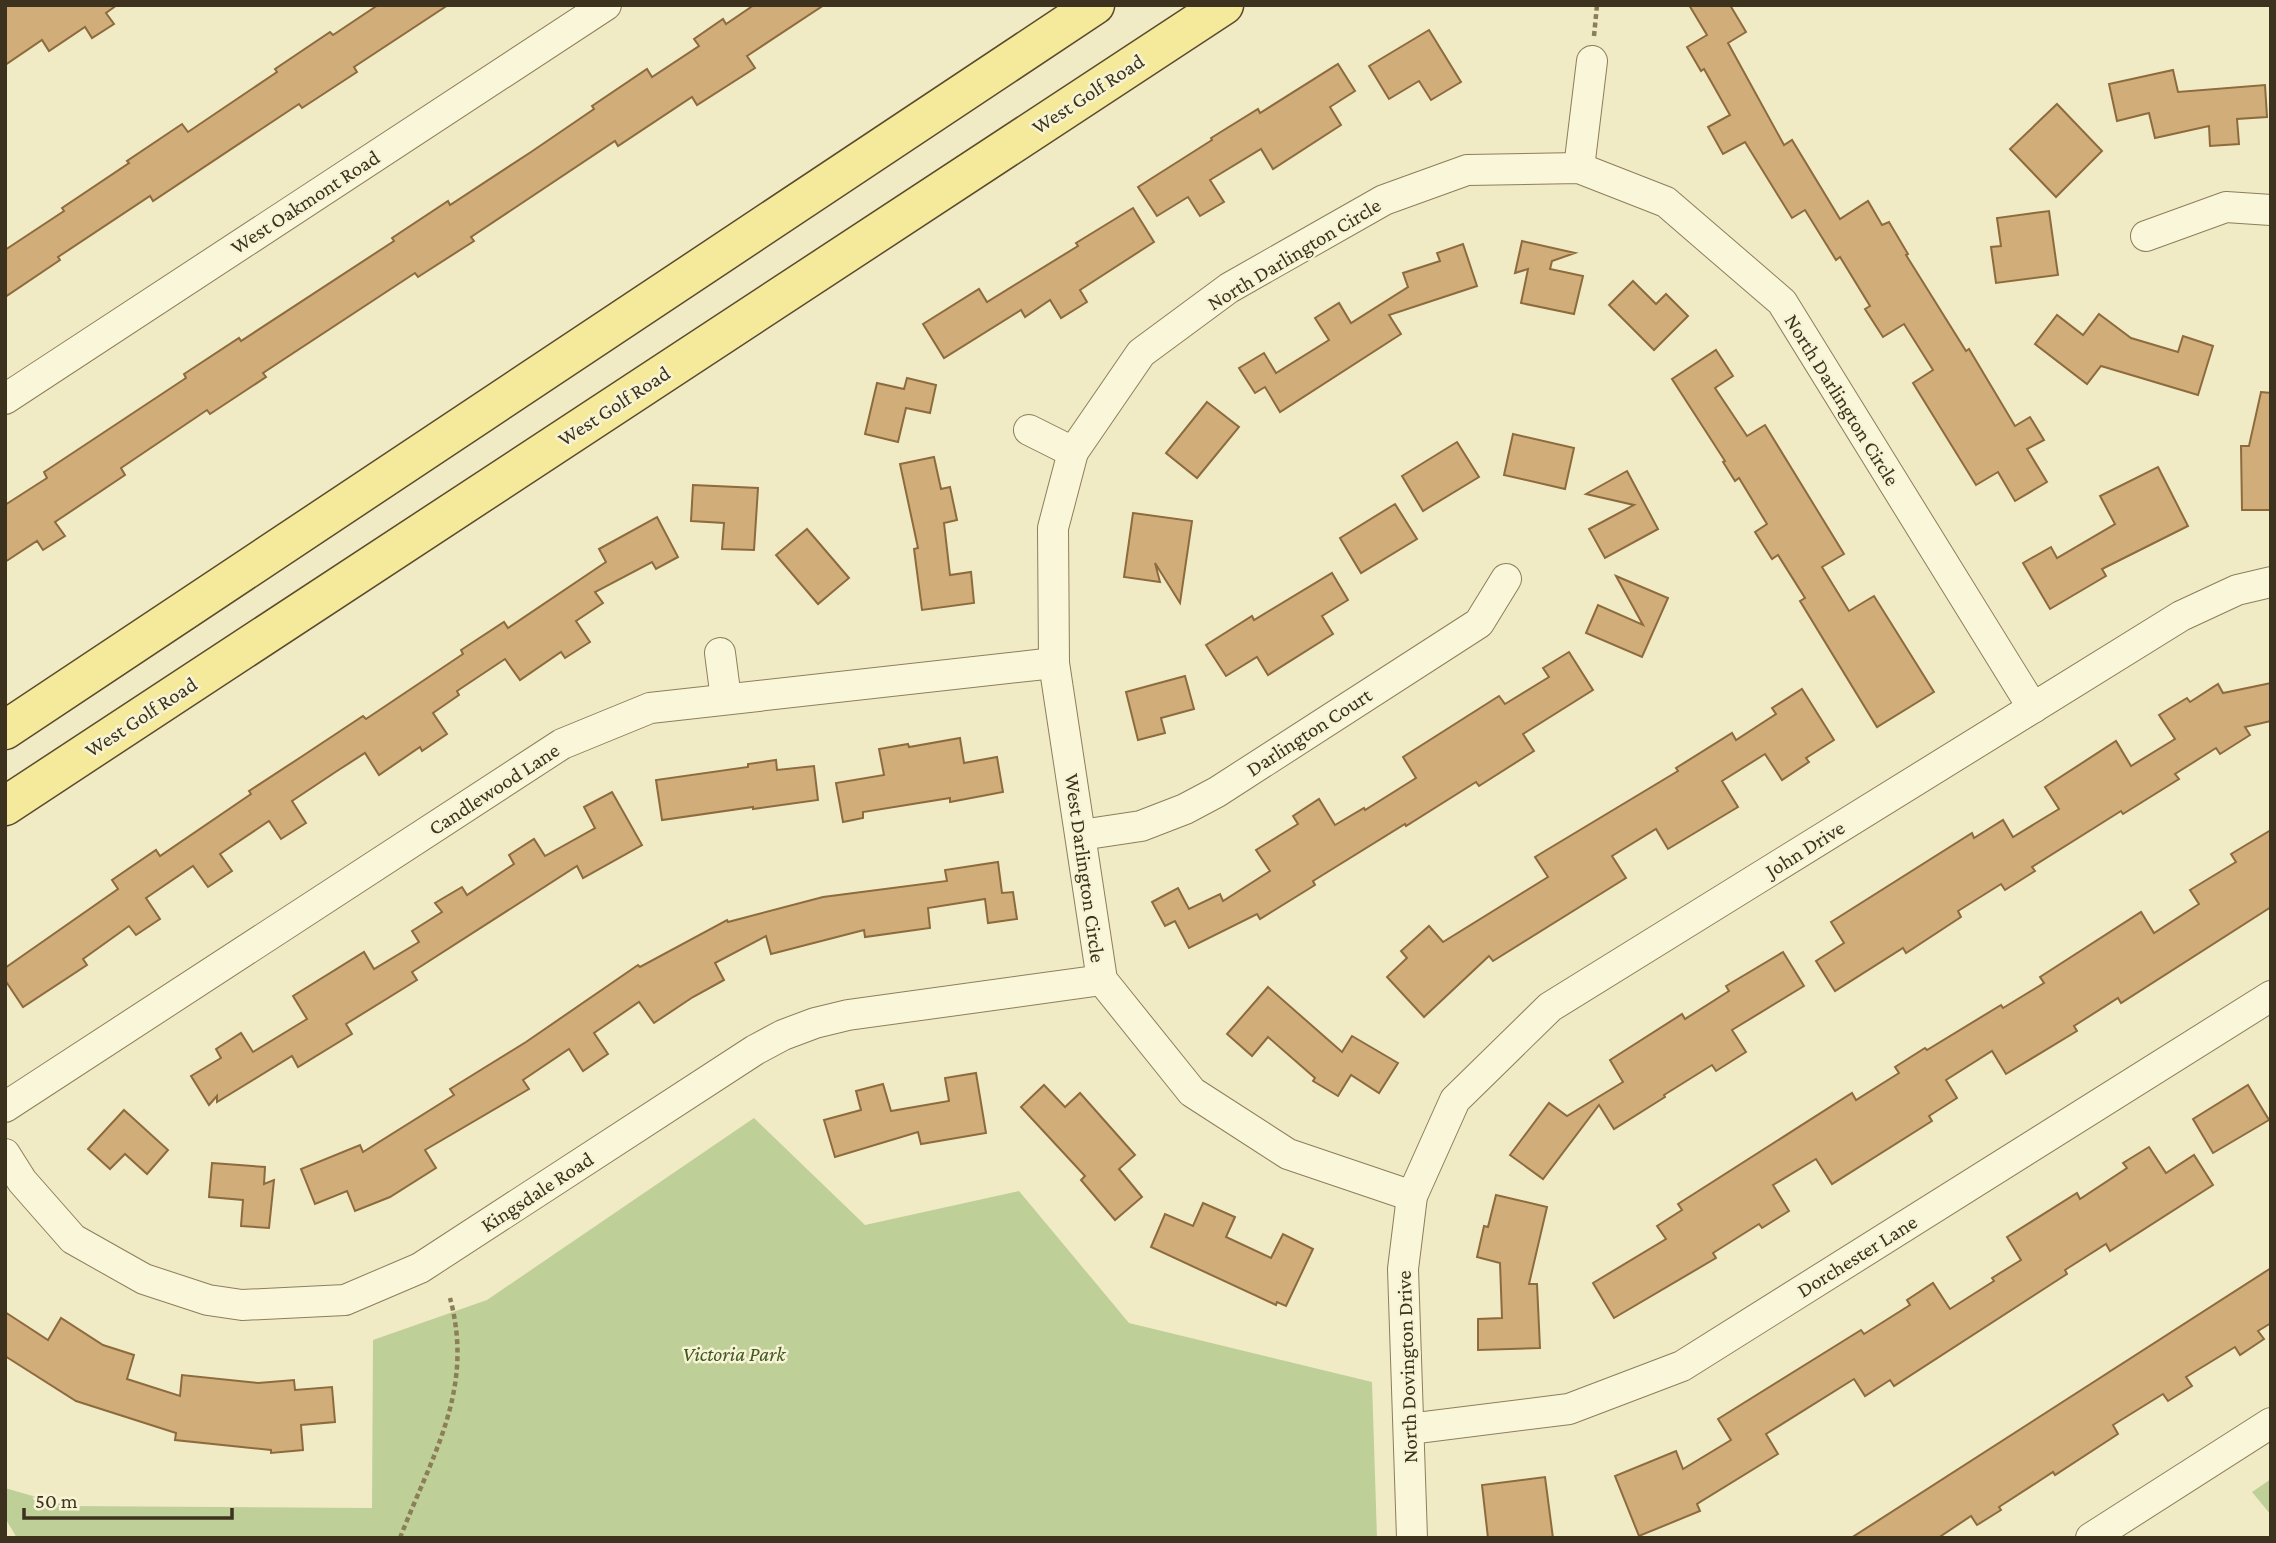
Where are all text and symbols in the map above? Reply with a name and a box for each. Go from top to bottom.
street label: West Golf Road [1027,49,1149,139]
street label: West Oakmont Road [226,145,384,259]
street label: North Darlington Circle [1203,193,1385,315]
street label: North Darlington Circle [1779,310,1905,490]
street label: West Golf Road [553,361,675,451]
street label: West Golf Road [80,672,202,762]
street label: Darlington Court [1242,682,1377,781]
street label: Candlewood Lane [424,738,564,840]
street label: West Darlington Circle [1060,772,1110,964]
street label: John Drive [1759,815,1849,884]
street label: Kingsdale Road [476,1147,598,1237]
street label: Dorchester Lane [1793,1210,1921,1302]
street label: North Dovington Drive [1392,1270,1422,1464]
park label: Victoria Park [683,1342,786,1366]
scale bar [24,1476,233,1520]
text: 50 m [35,1489,78,1513]

